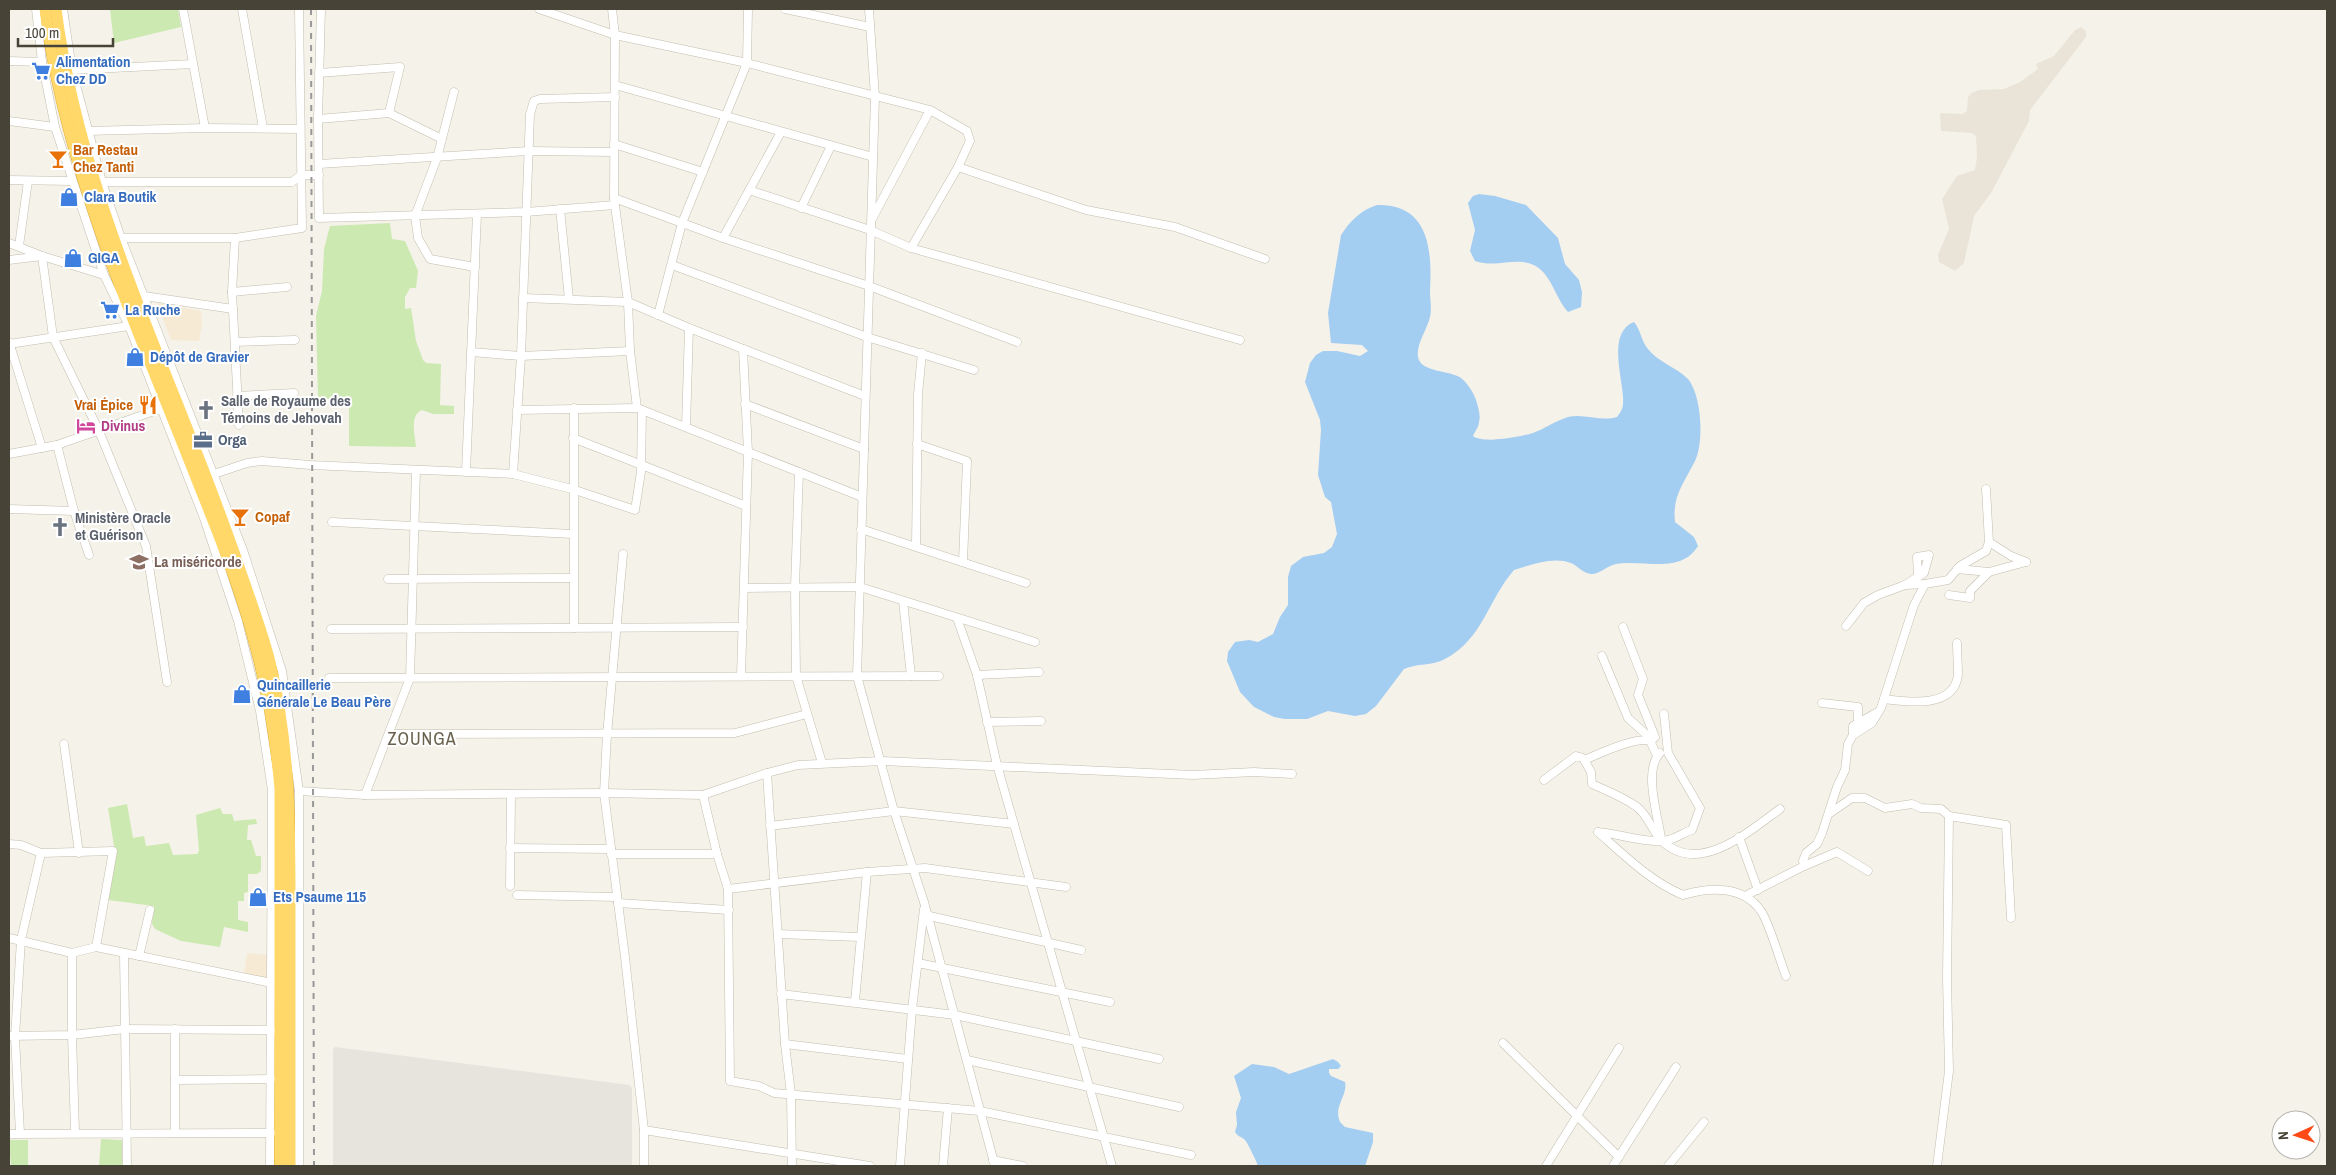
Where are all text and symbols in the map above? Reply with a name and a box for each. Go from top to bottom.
scale bar [18,15,112,47]
text: 100 m [25,22,59,43]
place label: Alimentation Chez DD [56,51,131,89]
supermarket icon: Alimentation Chez DD [30,60,52,82]
place label: Bar Restau Chez Tanti [73,139,138,177]
bar icon: Bar Restau Chez Tanti [47,148,69,170]
shop icon: Clara Boutik [58,186,80,208]
place label: Clara Boutik [84,186,157,207]
shop icon: GIGA [62,247,84,269]
place label: GIGA [88,247,120,268]
supermarket icon: La Ruche [99,299,121,321]
place label: La Ruche [125,299,181,320]
shop icon: Dépôt de Gravier [124,346,146,368]
place label: Dépôt de Gravier [150,346,249,367]
place label: Salle de Royaume des Témoins de Jehovah [221,390,351,428]
place label: Vrai Épice [74,394,133,415]
restaurant icon: Vrai Épice [137,394,159,416]
church icon: Salle de Royaume des Témoins de Jehovah [195,399,217,421]
hotel icon: Divinus [75,415,97,437]
place label: Divinus [101,415,146,436]
office icon: Orga [192,429,214,451]
place label: Orga [218,429,247,450]
bar icon: Copaf [229,506,251,528]
place label: Copaf [255,506,291,527]
place label: Ministère Oracle et Guérison [75,507,171,545]
church icon: Ministère Oracle et Guérison [49,516,71,538]
school or university icon: La miséricorde [128,551,150,573]
place label: La miséricorde [154,551,242,572]
place label: Quincaillerie Générale Le Beau Père [257,674,391,712]
shop icon: Quincaillerie Générale Le Beau Père [231,683,253,705]
district label: ZOUNGA [387,726,457,751]
shop icon: Ets Psaume 115 [247,886,269,908]
place label: Ets Psaume 115 [273,886,366,907]
north arrow [2271,1110,2321,1160]
text: N [2274,1131,2292,1140]

